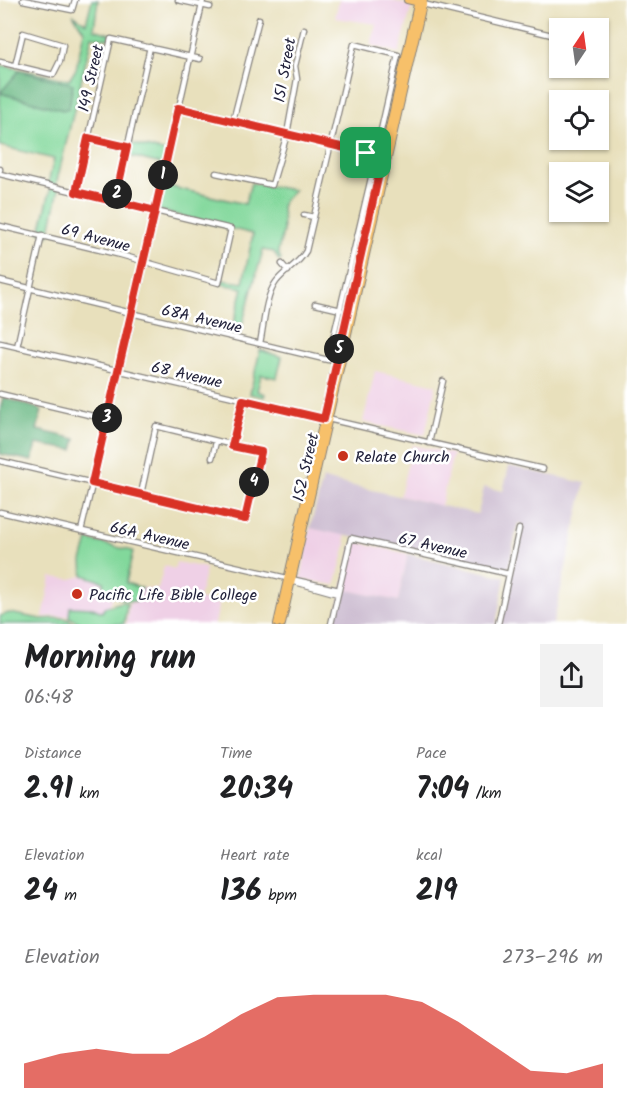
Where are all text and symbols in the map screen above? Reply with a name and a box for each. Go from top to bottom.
north arrow [549,18,609,78]
map controls [549,18,609,222]
street label: 151 Street [267,35,304,105]
street label: 149 Street [72,41,112,115]
button: locate [549,90,609,150]
pin [340,127,391,178]
icon: arrive [349,136,382,169]
pin: 1 [148,160,178,190]
text: 1 [161,162,165,187]
button: layers [549,162,609,222]
pin: 2 [102,179,132,209]
text: 2 [112,181,122,206]
street label: 69 Avenue [58,217,133,260]
street label: 68A Avenue [159,298,244,341]
pin: 5 [324,334,354,364]
text: 5 [335,336,343,361]
street label: 68 Avenue [149,355,225,396]
pin: 3 [92,403,122,433]
text: 3 [103,405,111,430]
street label: 152 Street [286,430,327,504]
place label: Relate Church [355,445,450,470]
marker: Relate Church [336,449,350,463]
pin: 4 [239,467,269,497]
text: 4 [250,469,258,494]
street label: 66A Avenue [107,515,192,558]
street label: 67 Avenue [396,526,469,566]
place label: Pacific Life Bible College [89,583,257,608]
marker: Pacific Life Bible College [70,587,84,601]
text: Morning run [24,633,196,686]
button: share [540,644,603,707]
text: 06:48 [24,682,73,714]
text: Distance [24,741,82,766]
text: Time [220,741,252,766]
text: Pace [416,741,447,766]
text: 2.91 [24,766,73,814]
text: 20:34 [220,766,293,814]
text: 7:04 [416,766,469,814]
text: km [73,781,100,806]
text: /km [469,781,502,806]
text: Elevation [24,843,85,868]
text: Heart rate [220,843,290,868]
text: kcal [416,843,442,868]
text: 24 [24,868,58,916]
text: 136 [220,868,262,916]
text: 219 [416,868,458,916]
text: m [58,883,77,908]
text: bpm [262,883,297,908]
text: Elevation [24,942,100,974]
text: 273–296 m [502,942,603,974]

